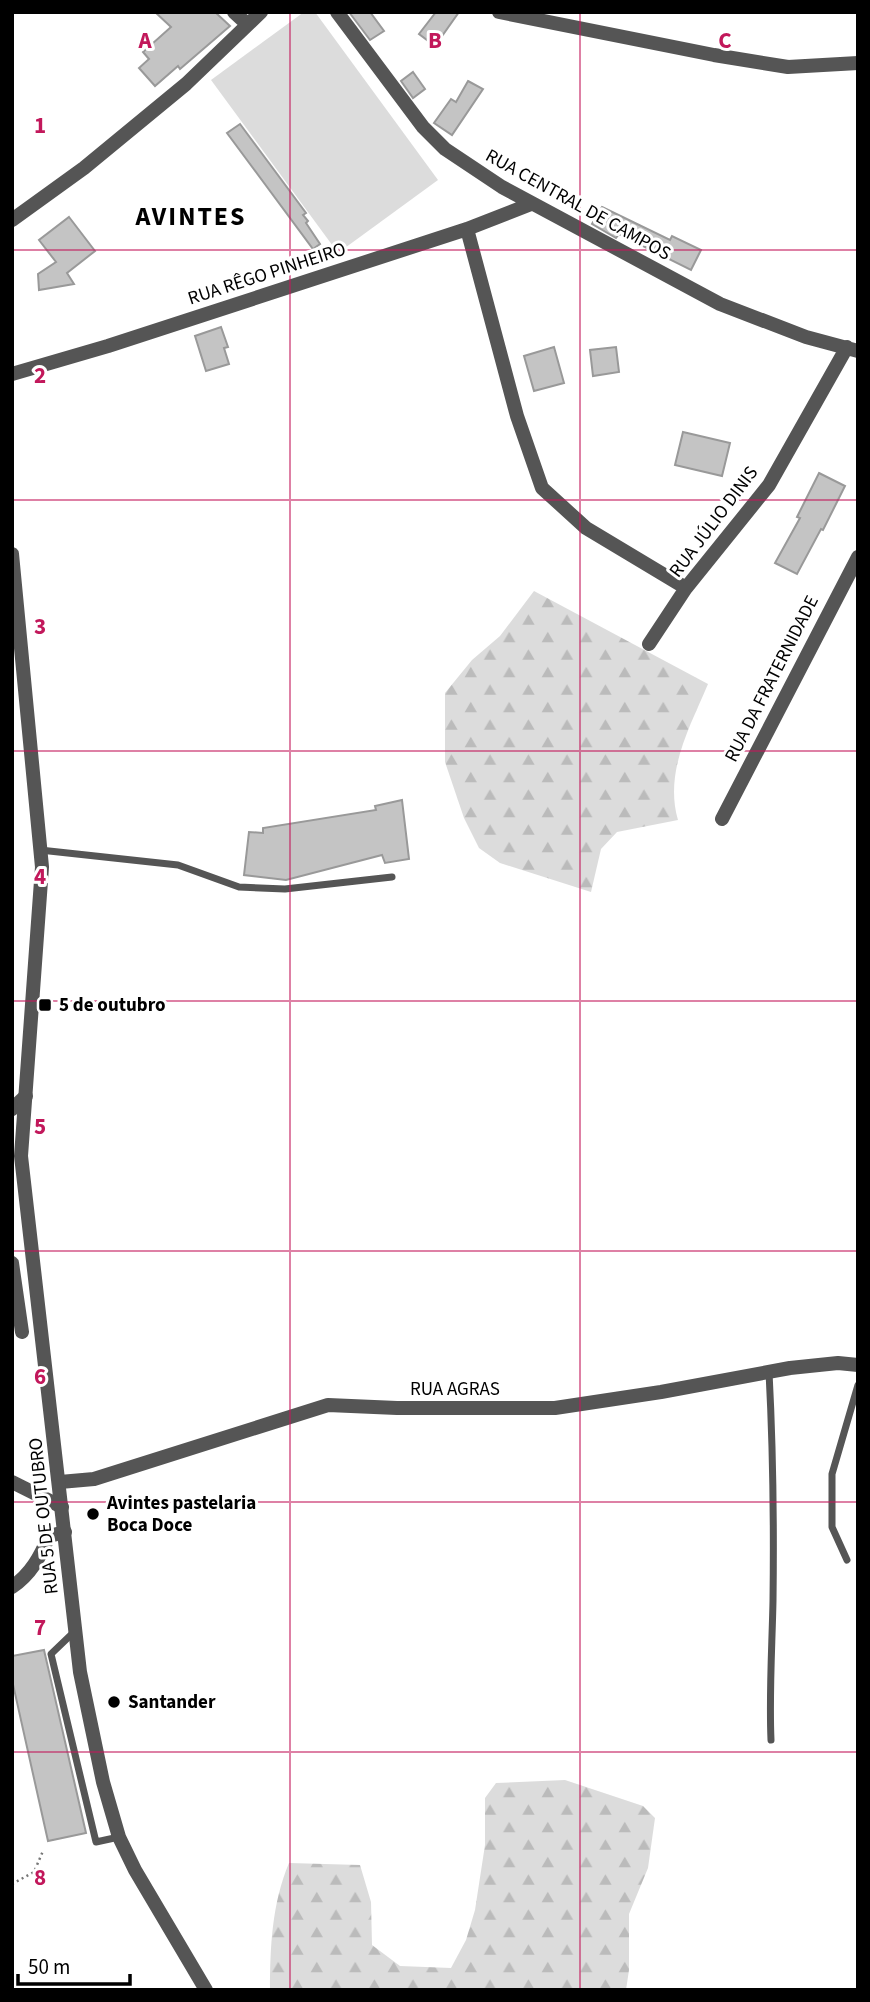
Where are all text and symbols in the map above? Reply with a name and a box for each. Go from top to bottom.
text: A [137,24,152,57]
text: B [428,24,442,57]
text: C [718,24,732,57]
text: 1 [34,109,46,142]
street label: RUA CENTRAL DE CAMPOS [480,143,676,267]
district label: AVINTES [134,198,247,235]
street label: RUA RÊGO PINHEIRO [184,236,350,312]
text: 2 [34,359,46,392]
street label: RUA JÚLIO DINIS [663,461,765,583]
street label: RUA DA FRATERNIDADE [718,591,826,767]
text: 3 [34,610,46,643]
text: 4 [34,860,46,893]
place label: 5 de outubro [59,992,166,1019]
marker: 5 de outubro [37,997,53,1013]
text: 5 [34,1110,46,1143]
text: 6 [34,1360,46,1393]
street label: RUA AGRAS [410,1376,500,1403]
street label: RUA 5 DE OUTUBRO [22,1436,66,1596]
place label: Avintes pastelaria Boca Doce [106,1490,256,1539]
marker: Avintes pastelaria Boca Doce [85,1506,101,1522]
text: 7 [34,1611,46,1644]
place label: Santander [128,1689,216,1716]
marker: Santander [106,1694,122,1710]
text: 8 [34,1861,46,1894]
scale bar [18,1942,130,1986]
text: 50 m [28,1952,70,1982]

